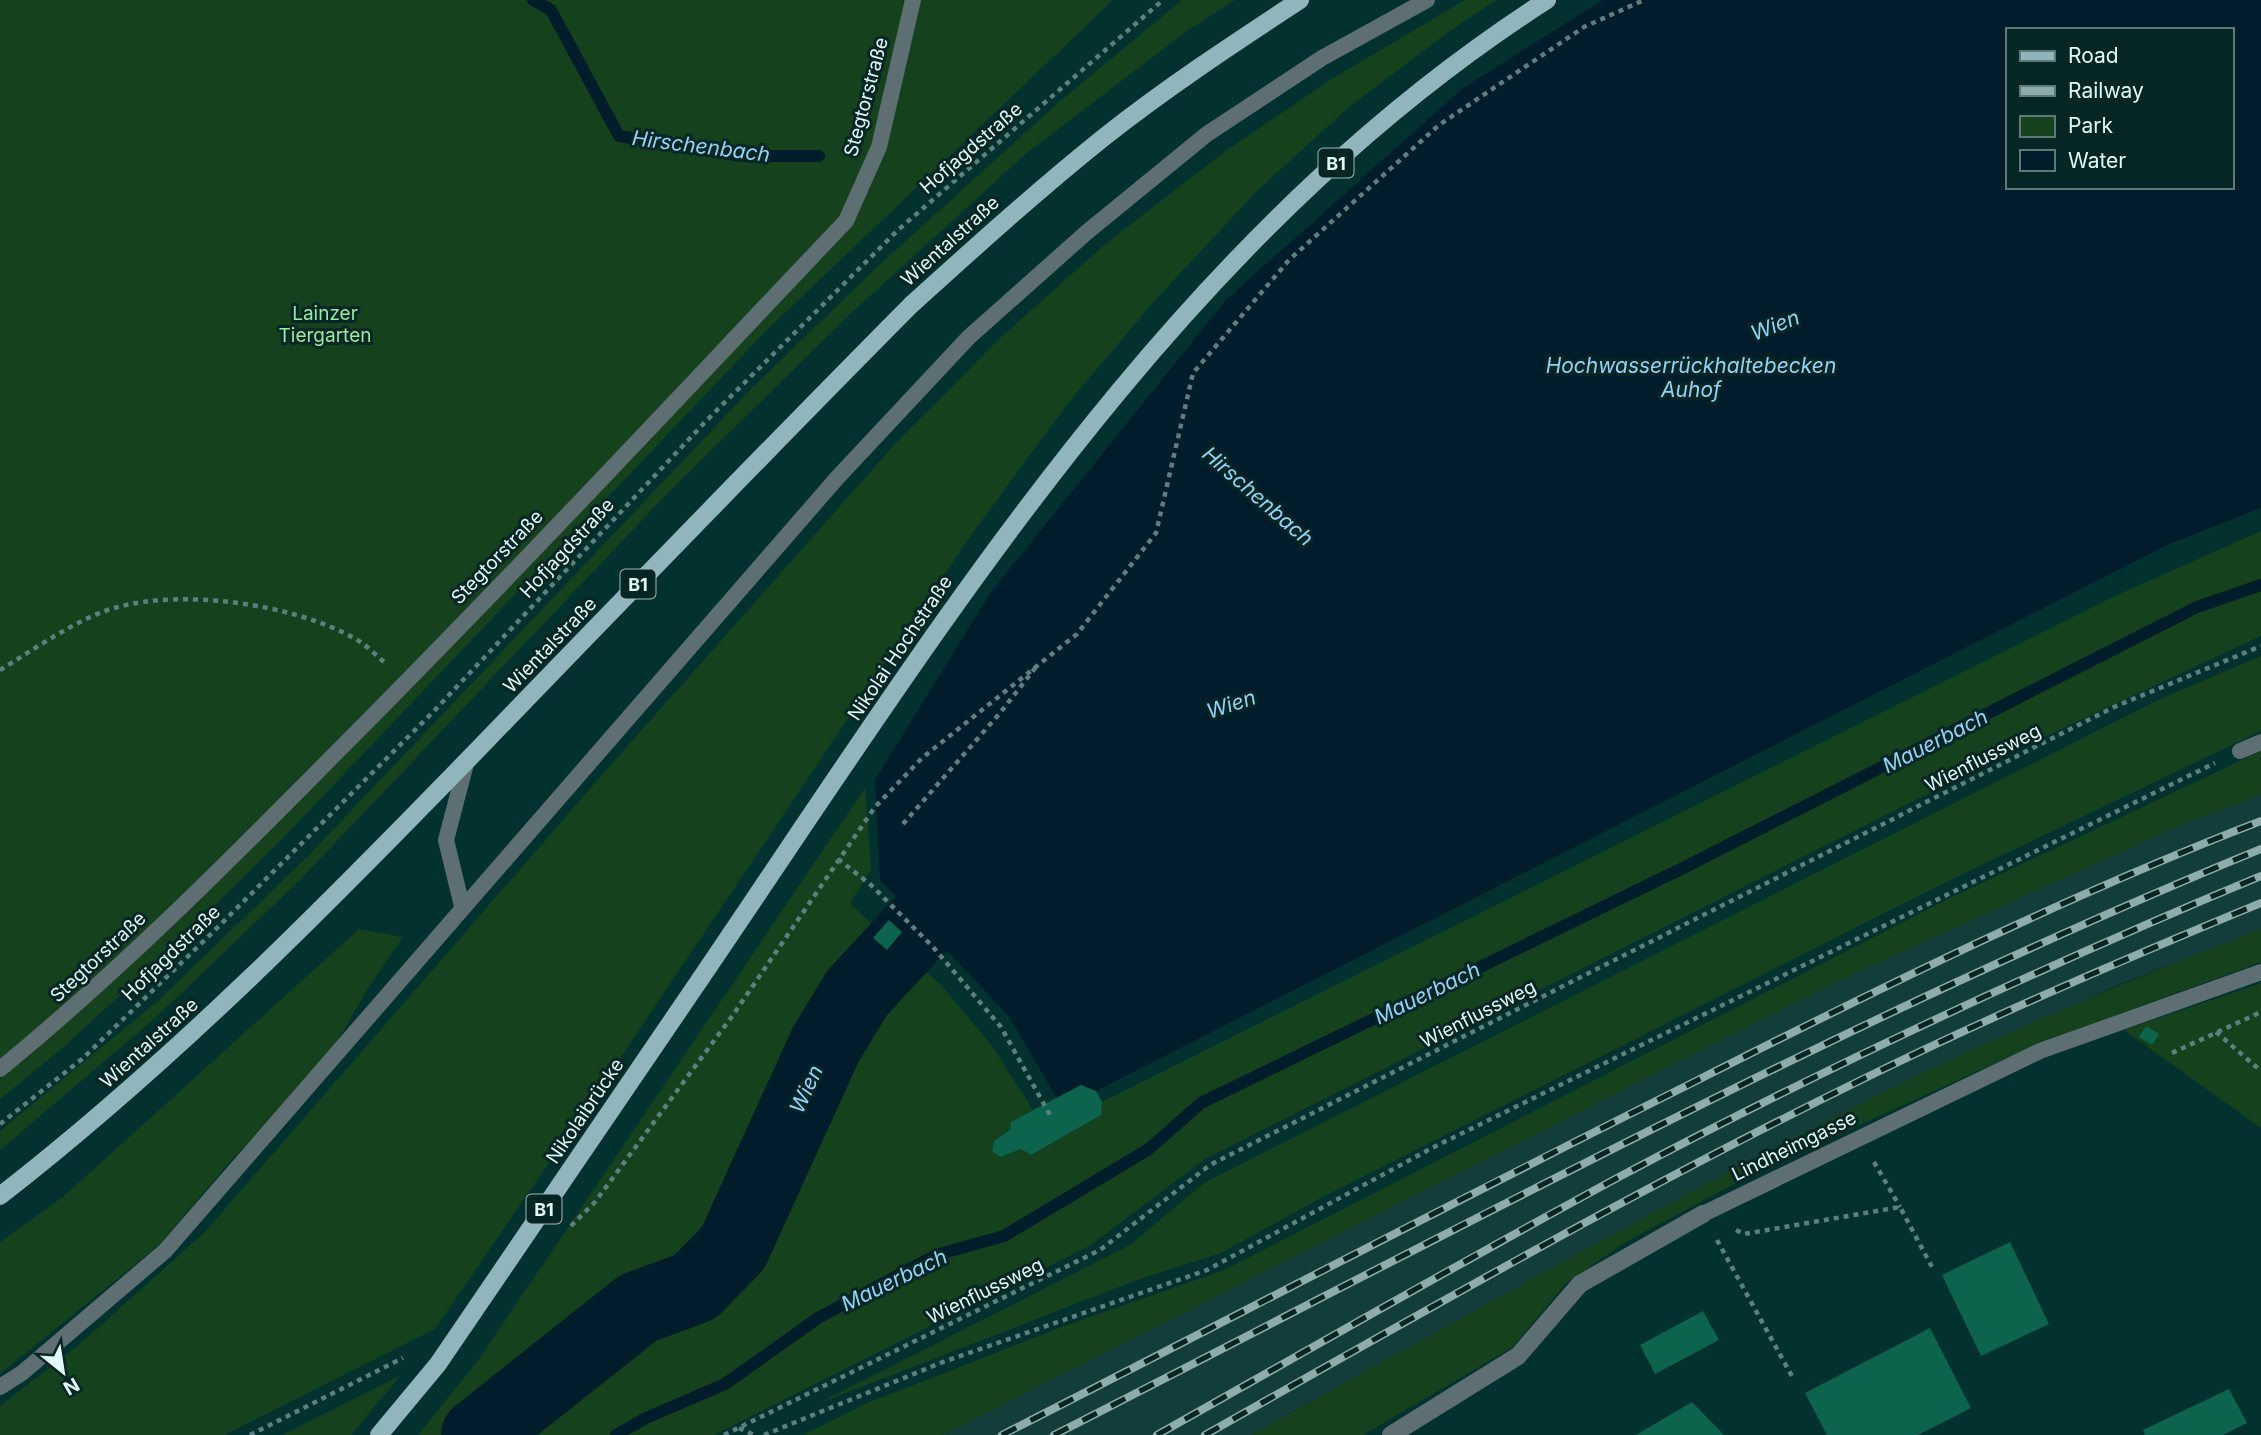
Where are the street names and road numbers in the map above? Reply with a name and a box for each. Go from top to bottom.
street label: Stegtorstraße [839,35,893,159]
street label: Hofjagdstraße [915,97,1027,199]
road number: B1 [1318,148,1354,178]
street label: Wientalstraße [896,191,1004,291]
street label: Hofjagdstraße [515,493,619,603]
street label: Stegtorstraße [446,505,548,609]
road number: B1 [620,570,656,598]
street label: Nikolai Hochstraße [843,571,957,725]
street label: Wientalstraße [499,592,601,698]
street label: Wienflussweg [1921,719,2045,797]
street label: Hofjagdstraße [117,900,225,1006]
street label: Stegtorstraße [45,907,151,1007]
street label: Wienflussweg [1416,975,1540,1053]
street label: Wientalstraße [95,993,203,1093]
street label: Nikolaibrücke [541,1054,629,1168]
street label: Lindheimgasse [1728,1106,1860,1186]
road number: B1 [526,1194,562,1224]
street label: Wienflussweg [923,1253,1047,1329]

